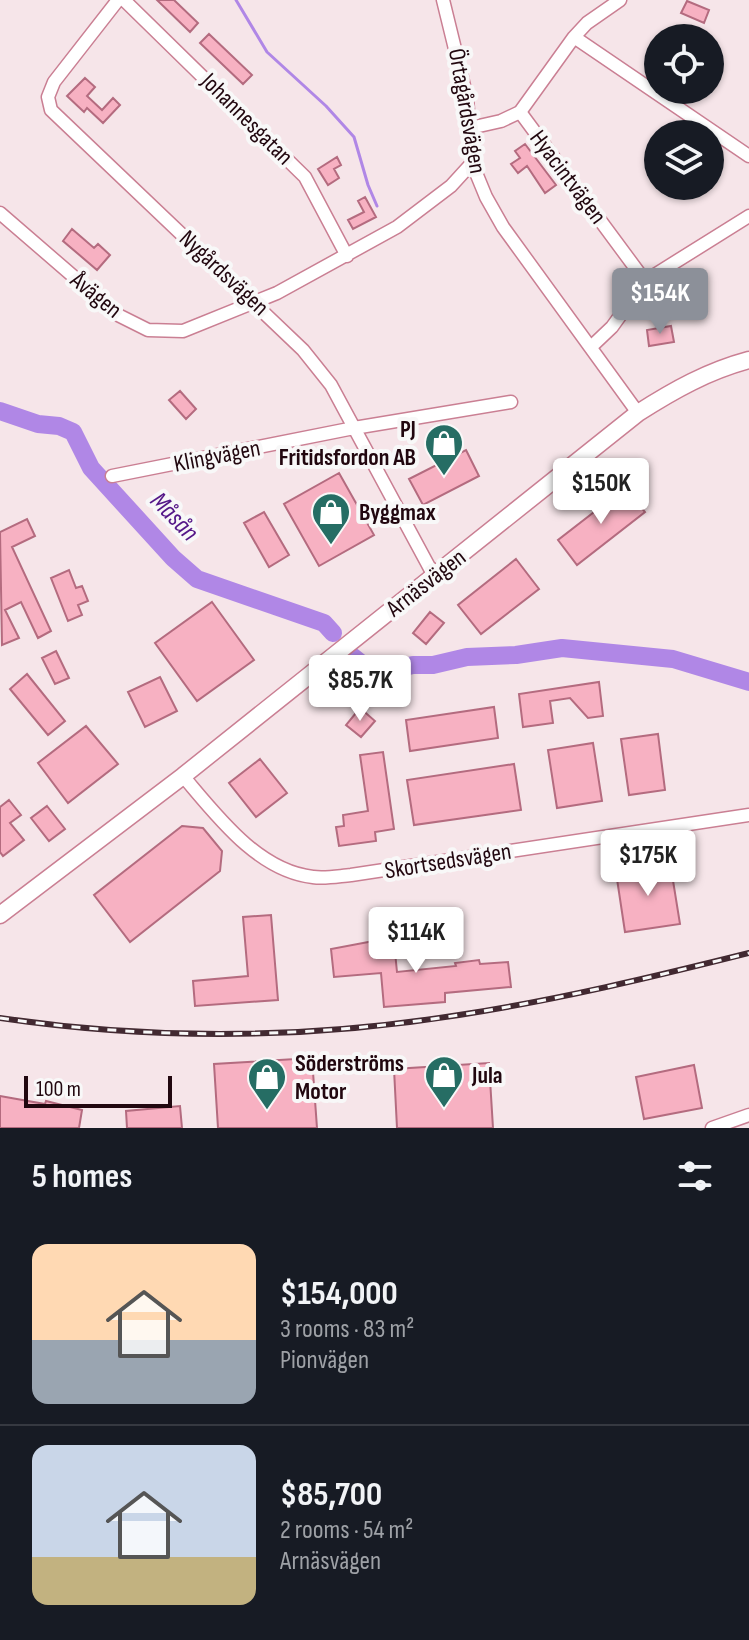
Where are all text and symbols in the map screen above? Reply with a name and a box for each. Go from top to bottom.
map controls [644,24,724,200]
button: locate [644,24,724,104]
street label: Örtagårdsvägen [442,46,492,176]
street label: Johannesgatan [194,66,299,171]
button: layers [644,120,724,200]
street label: Hyacintvägen [523,124,613,230]
street label: Nygårdsvägen [173,224,275,322]
street label: Åvägen [64,265,127,324]
pin: $154K [604,268,716,336]
text: $154K [630,278,690,309]
place label: PJ Fritidsfordon AB [279,415,416,472]
shop icon: PJ Fritidsfordon AB [423,422,465,477]
street label: Klingvägen [171,433,263,479]
pin: $150K [545,458,657,526]
text: $150K [571,468,631,499]
water label: Måsån [143,486,205,548]
shop icon: Byggmax [310,491,352,546]
place label: Byggmax [359,498,436,527]
street label: Arnäsvägen [380,543,472,624]
pin: $85.7K [295,655,425,723]
text: $85.7K [327,665,393,696]
pin: $175K [592,830,704,898]
street label: Skortsedsvägen [383,837,513,885]
text: $175K [619,840,677,871]
pin: $114K [360,907,472,975]
text: $114K [387,917,445,948]
place label: Söderströms Motor [295,1049,404,1106]
shop icon: Jula [423,1054,465,1109]
shop icon: Söderströms Motor [246,1056,288,1111]
place label: Jula [471,1061,503,1090]
scale bar [24,1072,172,1108]
text: 100 m [36,1076,81,1103]
icon: filters [673,1154,717,1198]
text: 5 homes [32,1156,132,1197]
text: $154,000 [280,1273,398,1314]
icon: home [96,1276,192,1372]
text: 3 rooms · 83 m² [280,1314,414,1345]
text: Pionvägen [280,1345,369,1376]
text: $85,700 [280,1474,382,1515]
icon: home [96,1477,192,1573]
text: 2 rooms · 54 m² [280,1515,413,1546]
text: Arnäsvägen [280,1546,381,1577]

